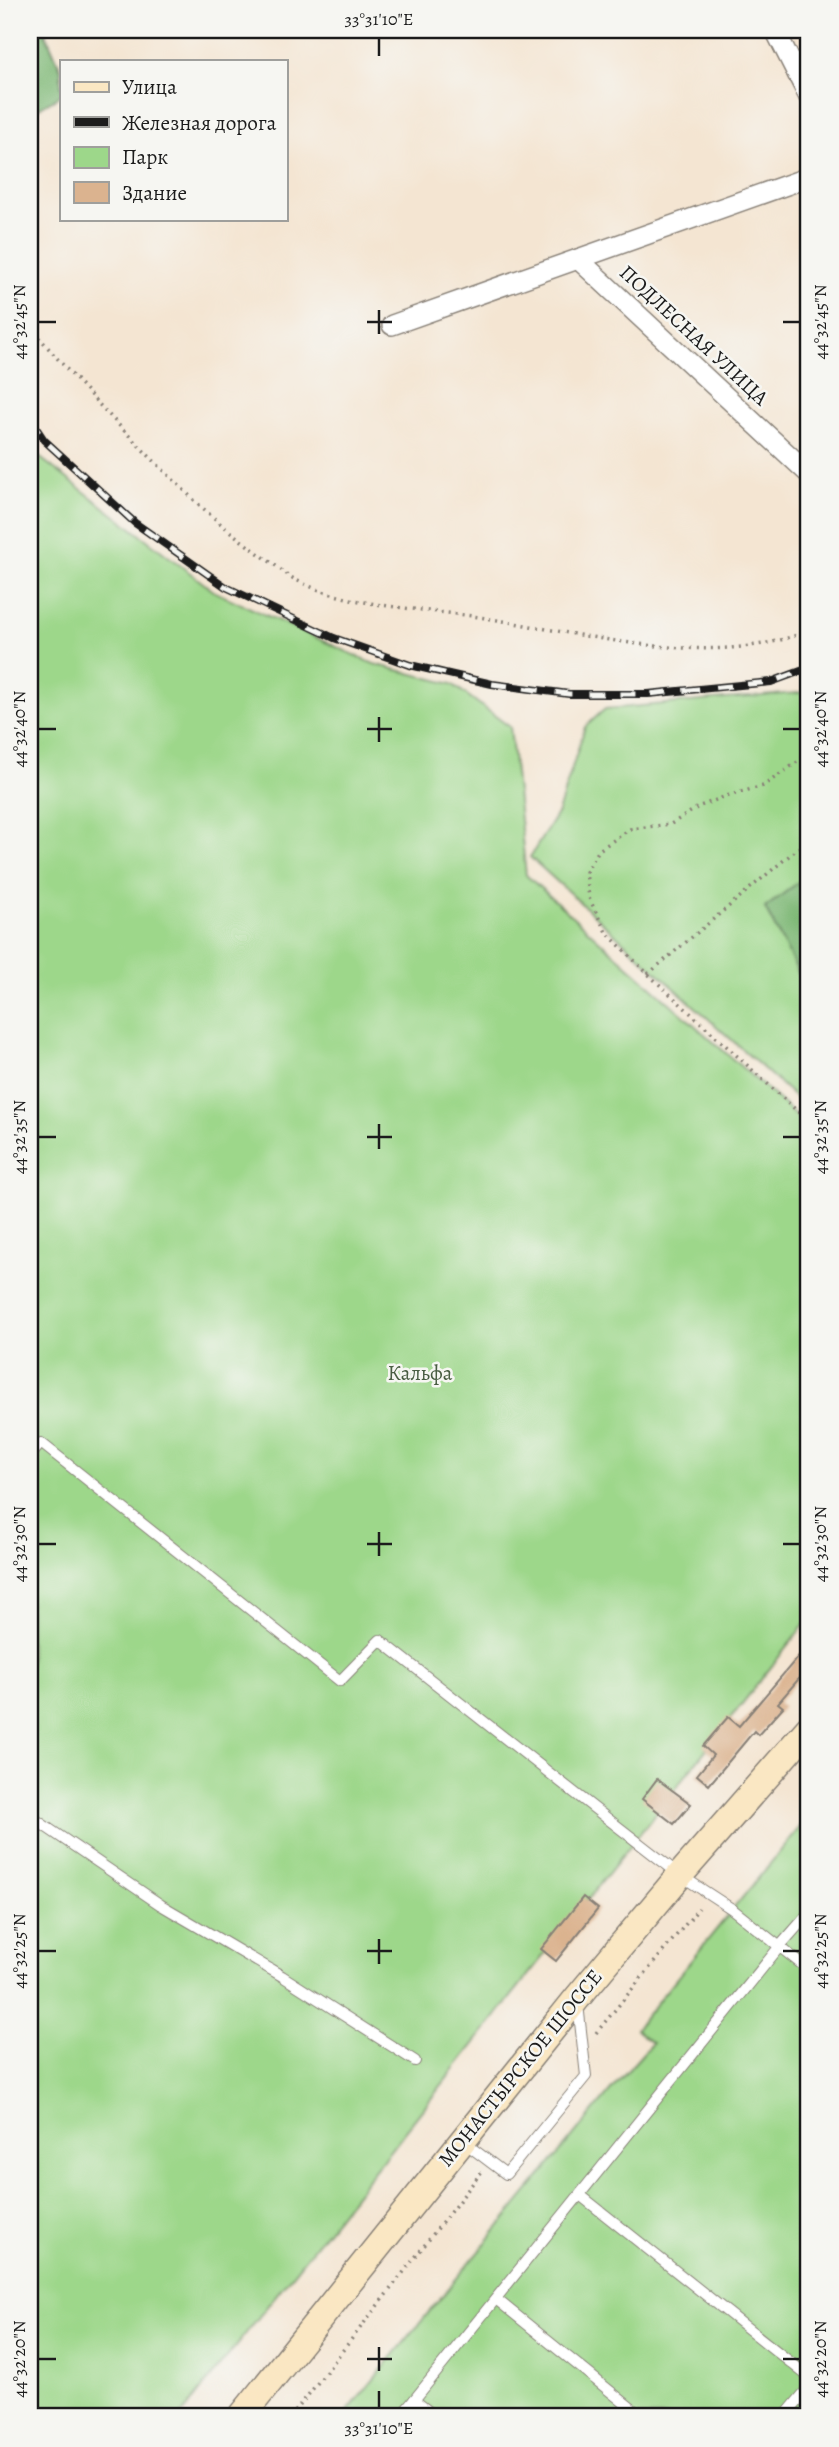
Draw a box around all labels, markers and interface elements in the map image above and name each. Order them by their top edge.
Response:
text: 33°31'10"E [345,7,413,31]
legend [60,60,287,220]
text: Улица [122,73,177,101]
text: Железная дорога [122,109,277,137]
text: Парк [122,143,168,171]
text: Здание [122,179,187,207]
street label: ПОДЛЕСНАЯ УЛИЦА [614,259,775,412]
text: 44°32'45"N [7,284,31,360]
text: 44°32'45"N [808,284,832,360]
text: 44°32'40"N [7,690,31,768]
text: 44°32'40"N [808,690,832,768]
text: 44°32'35"N [7,1100,31,1174]
text: 44°32'35"N [808,1100,832,1174]
park label: Кальфа [388,1359,453,1387]
text: 44°32'30"N [7,1506,31,1582]
text: 44°32'30"N [808,1506,832,1582]
text: 44°32'25"N [7,1913,31,1989]
text: 44°32'25"N [808,1913,832,1989]
street label: МОНАСТЫРСКОЕ ШОССЕ [432,1963,608,2173]
text: 44°32'20"N [7,2320,31,2398]
text: 44°32'20"N [808,2320,832,2398]
text: 33°31'10"E [345,2416,413,2440]

